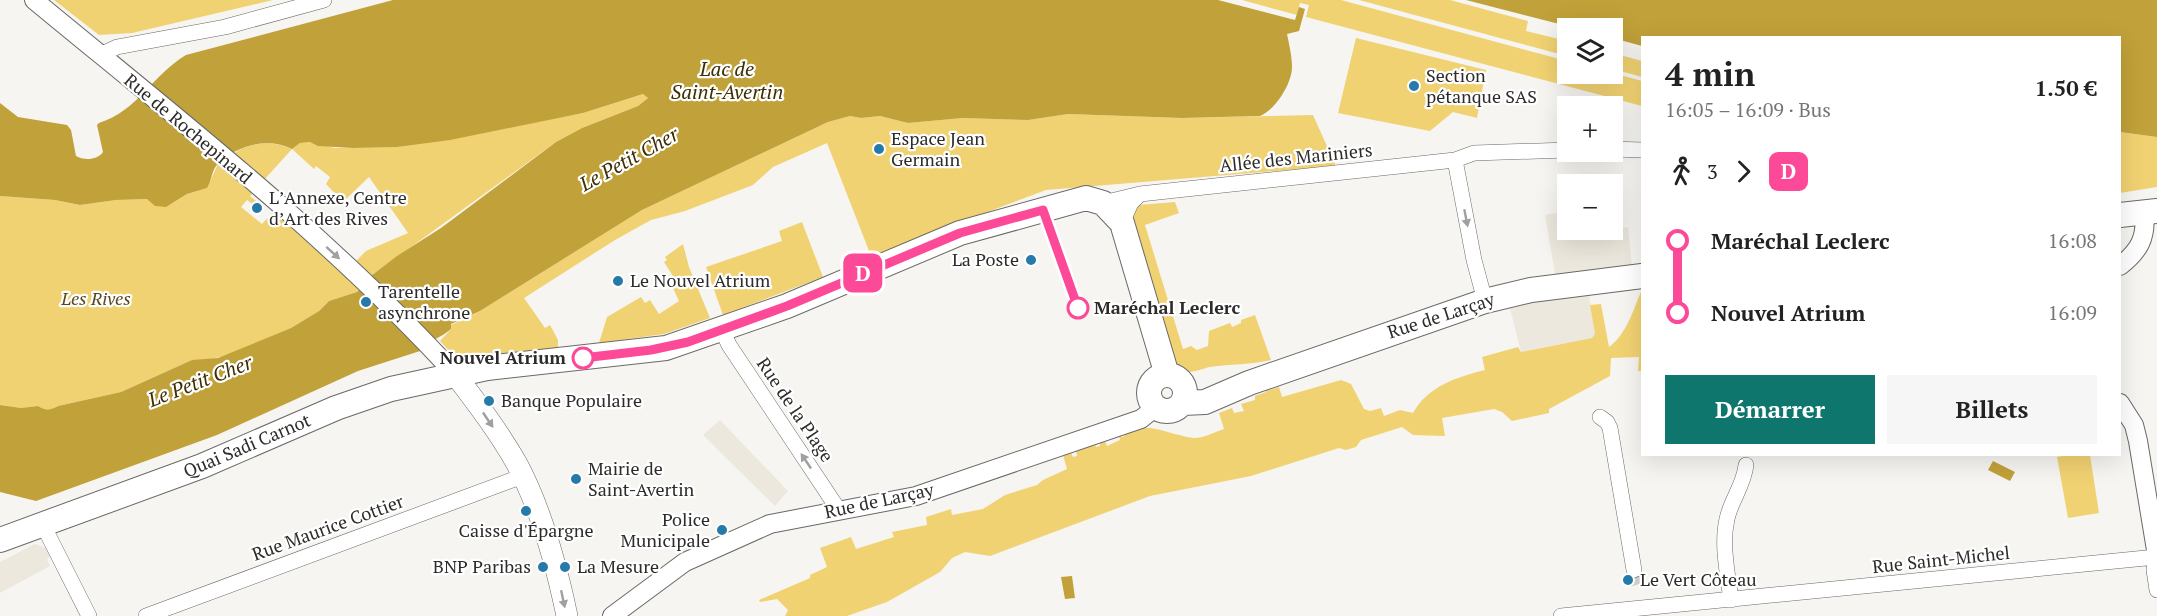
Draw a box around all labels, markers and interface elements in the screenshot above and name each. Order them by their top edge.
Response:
map controls [1557,18,1623,240]
button: layers [1557,18,1623,84]
text: 4 min [1665,52,1755,95]
water label: Lac de Saint-Avertin [671,55,783,105]
place label: Section pétanque SAS [1426,63,1537,108]
street label: Rue de Rochepinard [120,68,258,189]
text: 1.50 € [2035,73,2097,102]
marker: Section pétanque SAS [1407,79,1421,93]
button: + [1557,96,1623,162]
text: 16:05 – 16:09 · Bus [1665,96,1831,123]
water label: Le Petit Cher [573,120,684,197]
place label: Espace Jean Germain [891,126,985,171]
street label: Allée des Mariniers [1218,137,1374,177]
marker: Espace Jean Germain [872,142,886,156]
icon: walk [1665,155,1698,188]
icon: forward [1727,155,1760,188]
text: D [1781,157,1796,185]
text: 3 [1707,158,1718,185]
button: − [1557,174,1623,240]
place label: LʼAnnexe, Centre dʼArt des Rives [269,185,407,230]
marker: LʼAnnexe, Centre dʼArt des Rives [250,201,264,215]
one-way arrow [1462,209,1471,228]
text: Maréchal Leclerc [1711,226,1890,255]
text: 16:08 [2048,227,2097,254]
one-way arrow [325,246,340,260]
place label: La Poste [952,247,1019,271]
marker: La Poste [1024,253,1038,267]
line badge: D [844,254,882,292]
text: D [855,259,871,287]
place label: Le Nouvel Atrium [630,268,771,292]
marker: Le Nouvel Atrium [611,274,625,288]
place label: Tarentelle asynchrone [378,279,470,324]
park label: Les Rives [60,286,131,310]
street label: Rue de Larçay [1384,286,1498,344]
marker: Tarentelle asynchrone [359,295,373,309]
place label: Maréchal Leclerc [1094,295,1241,319]
marker: Maréchal Leclerc [1067,297,1089,319]
text: Nouvel Atrium [1711,298,1865,327]
text: 16:09 [2048,299,2097,326]
place label: Nouvel Atrium [440,345,566,369]
marker: Nouvel Atrium [572,347,594,369]
water label: Le Petit Cher [143,348,257,413]
street label: Rue de la Plage [752,352,840,466]
button: Démarrer [1665,375,1875,444]
button: Billets [1887,375,2097,444]
place label: Banque Populaire [501,388,642,412]
marker: Banque Populaire [482,394,496,408]
street label: Quai Sadi Carnot [179,407,314,483]
one-way arrow [482,412,494,428]
one-way arrow [801,453,812,469]
place label: Mairie de Saint-Avertin [588,456,695,501]
marker: Mairie de Saint-Avertin [569,472,583,486]
street label: Rue de Larçay [822,477,937,523]
street label: Rue Maurice Cottier [249,488,407,566]
marker: Caisse d'Épargne [519,504,533,518]
place label: Police Municipale [620,507,710,552]
place label: Caisse d'Épargne [459,518,593,542]
marker: Police Municipale [715,523,729,537]
street label: Rue Saint-Michel [1871,540,2011,578]
place label: BNP Paribas [433,554,531,578]
place label: La Mesure [577,554,659,578]
marker: BNP Paribas [536,560,550,574]
marker: La Mesure [558,560,572,574]
place label: Le Vert Côteau [1640,567,1757,591]
marker: Le Vert Côteau [1621,573,1635,587]
one-way arrow [559,589,568,608]

